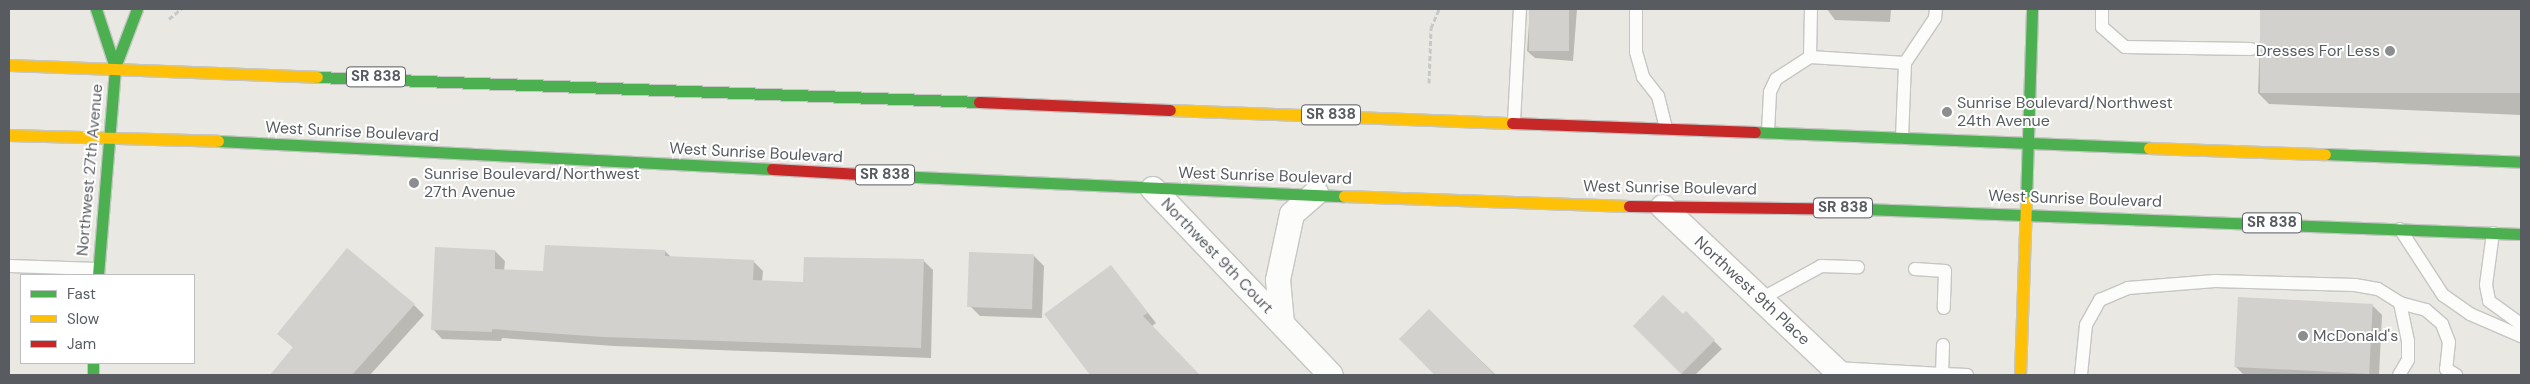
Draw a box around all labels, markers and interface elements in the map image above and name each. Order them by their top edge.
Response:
place label: Dresses For Less [2256,41,2380,61]
marker: Dresses For Less [2384,45,2396,57]
road number: SR 838 [345,64,407,90]
street label: Northwest 27th Avenue [73,83,107,257]
place label: Sunrise Boulevard/Northwest 24th Avenue [1957,93,2173,131]
road number: SR 838 [1300,102,1362,128]
marker: Sunrise Boulevard/Northwest 24th Avenue [1941,106,1953,118]
street label: West Sunrise Boulevard [265,118,439,146]
street label: West Sunrise Boulevard [669,139,843,167]
road number: SR 838 [854,162,916,188]
street label: West Sunrise Boulevard [1178,163,1352,189]
place label: Sunrise Boulevard/Northwest 27th Avenue [424,164,640,202]
marker: Sunrise Boulevard/Northwest 27th Avenue [408,177,420,189]
street label: West Sunrise Boulevard [1583,177,1757,199]
street label: West Sunrise Boulevard [1988,186,2162,212]
street label: Northwest 9th Court [1157,194,1277,318]
road number: SR 838 [1812,196,1874,220]
road number: SR 838 [2241,210,2303,236]
street label: Northwest 9th Place [1690,233,1814,349]
legend [20,274,195,364]
text: Fast [67,284,96,304]
text: Slow [67,309,99,329]
place label: McDonald's [2313,326,2398,346]
marker: McDonald's [2297,330,2309,342]
text: Jam [67,334,96,354]

